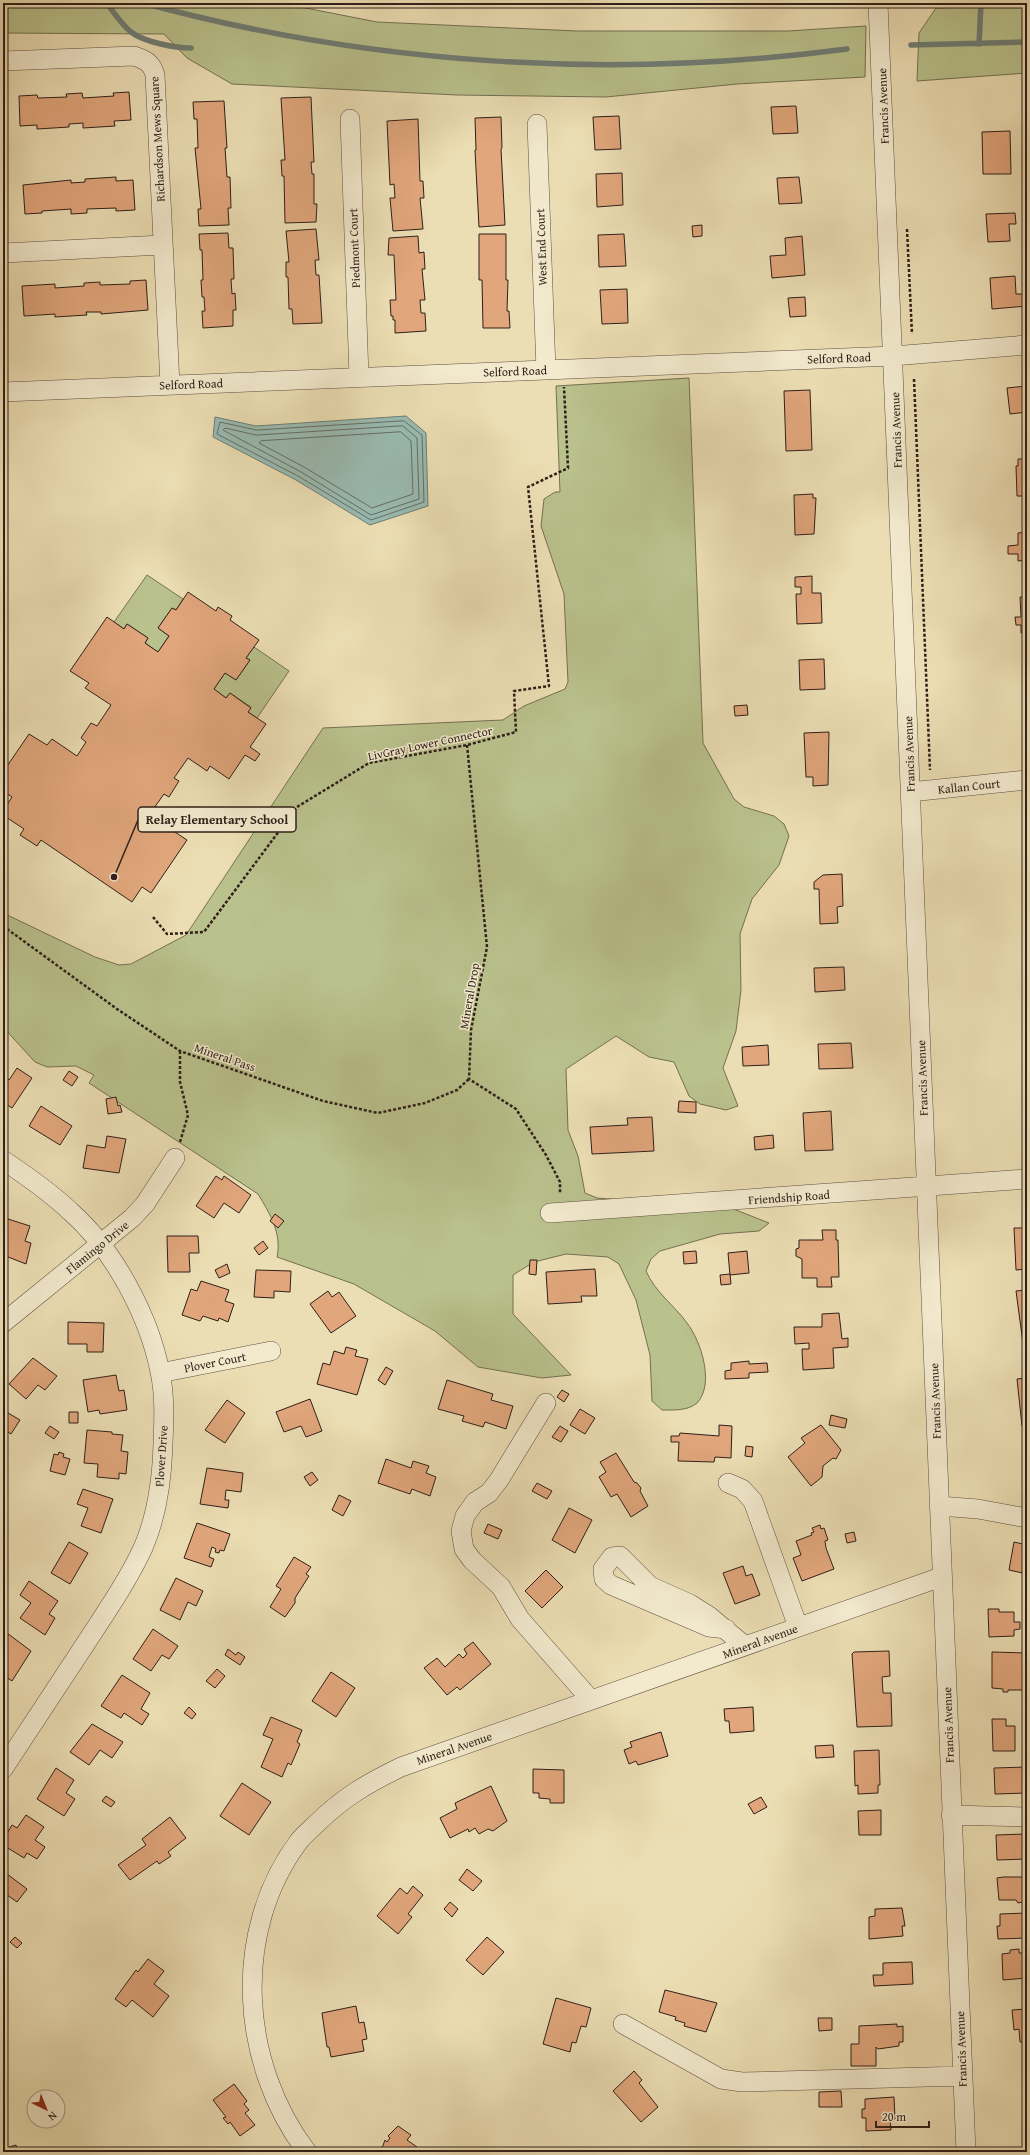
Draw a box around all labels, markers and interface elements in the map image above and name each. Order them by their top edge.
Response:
street label: Francis Avenue [873,67,893,144]
street label: Richardson Mews Square [145,76,169,202]
street label: Piedmont Court [344,207,364,288]
street label: West End Court [531,207,551,286]
street label: Selford Road [807,348,872,368]
street label: Selford Road [483,361,548,381]
street label: Selford Road [159,374,224,394]
street label: Francis Avenue [886,391,906,468]
street label: Francis Avenue [899,715,919,792]
street label: LivGray Lower Connector [366,721,494,765]
street label: Kallan Court [937,774,1002,798]
callout: Relay Elementary School [138,807,296,832]
text: Relay Elementary School [146,810,288,829]
street label: Mineral Drop [455,961,483,1030]
street label: Mineral Pass [192,1039,258,1075]
street label: Francis Avenue [912,1039,932,1116]
street label: Friendship Road [747,1186,831,1208]
street label: Flamingo Drive [62,1216,132,1278]
street label: Plover Court [182,1348,248,1376]
street label: Francis Avenue [925,1362,945,1439]
street label: Plover Drive [150,1424,172,1487]
street label: Mineral Avenue [720,1619,800,1662]
street label: Francis Avenue [938,1686,958,1763]
street label: Mineral Avenue [414,1727,494,1769]
street label: Francis Avenue [951,2010,971,2087]
north arrow [26,2089,66,2129]
scale bar [876,2103,929,2129]
text: N [44,2108,61,2125]
text: 20 m [882,2108,906,2125]

